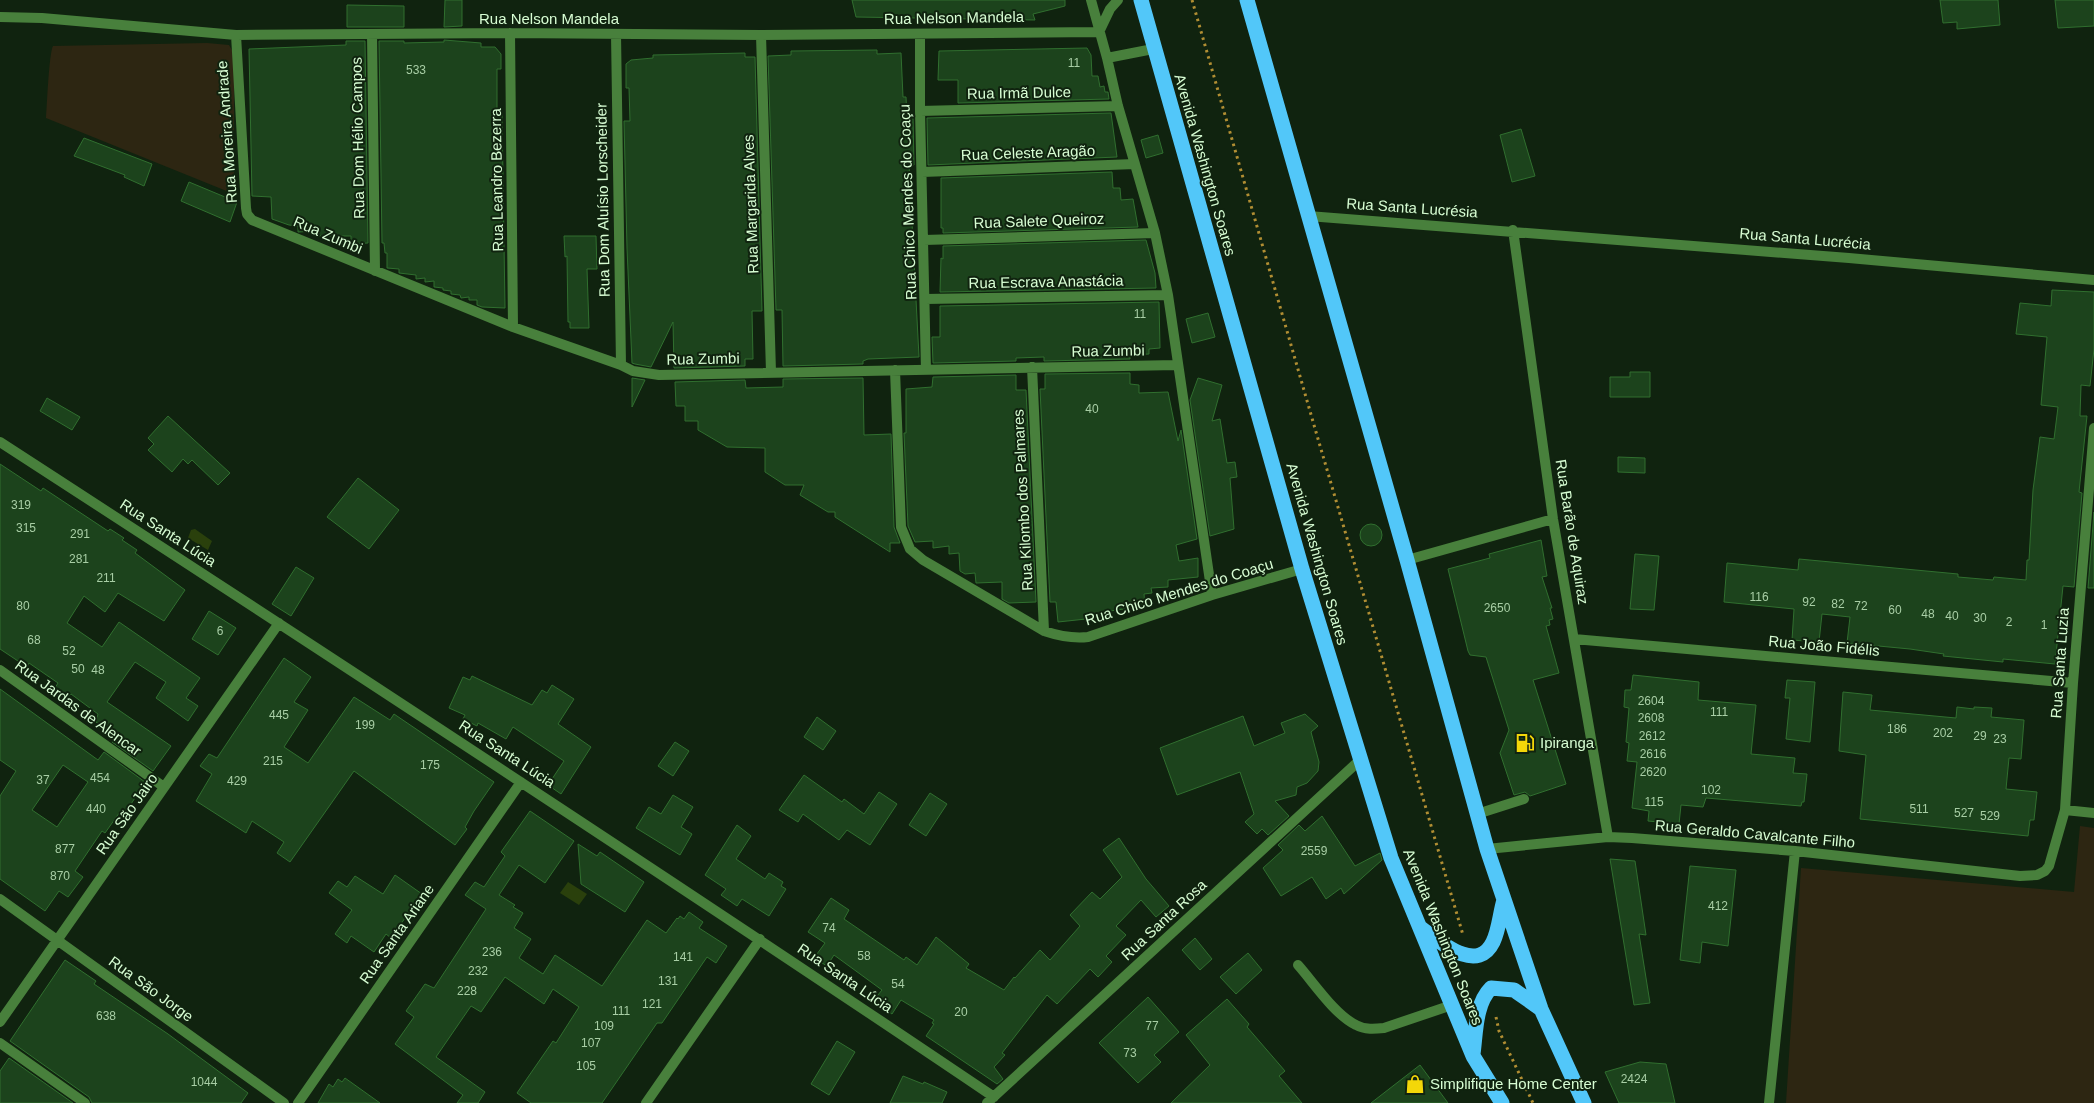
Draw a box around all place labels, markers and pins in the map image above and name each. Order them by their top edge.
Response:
fuel station icon: Ipiranga [1514,732,1536,754]
place label: Ipiranga [1540,734,1595,751]
shop icon: Simplifique Home Center [1404,1073,1426,1095]
place label: Simplifique Home Center [1430,1075,1597,1092]

